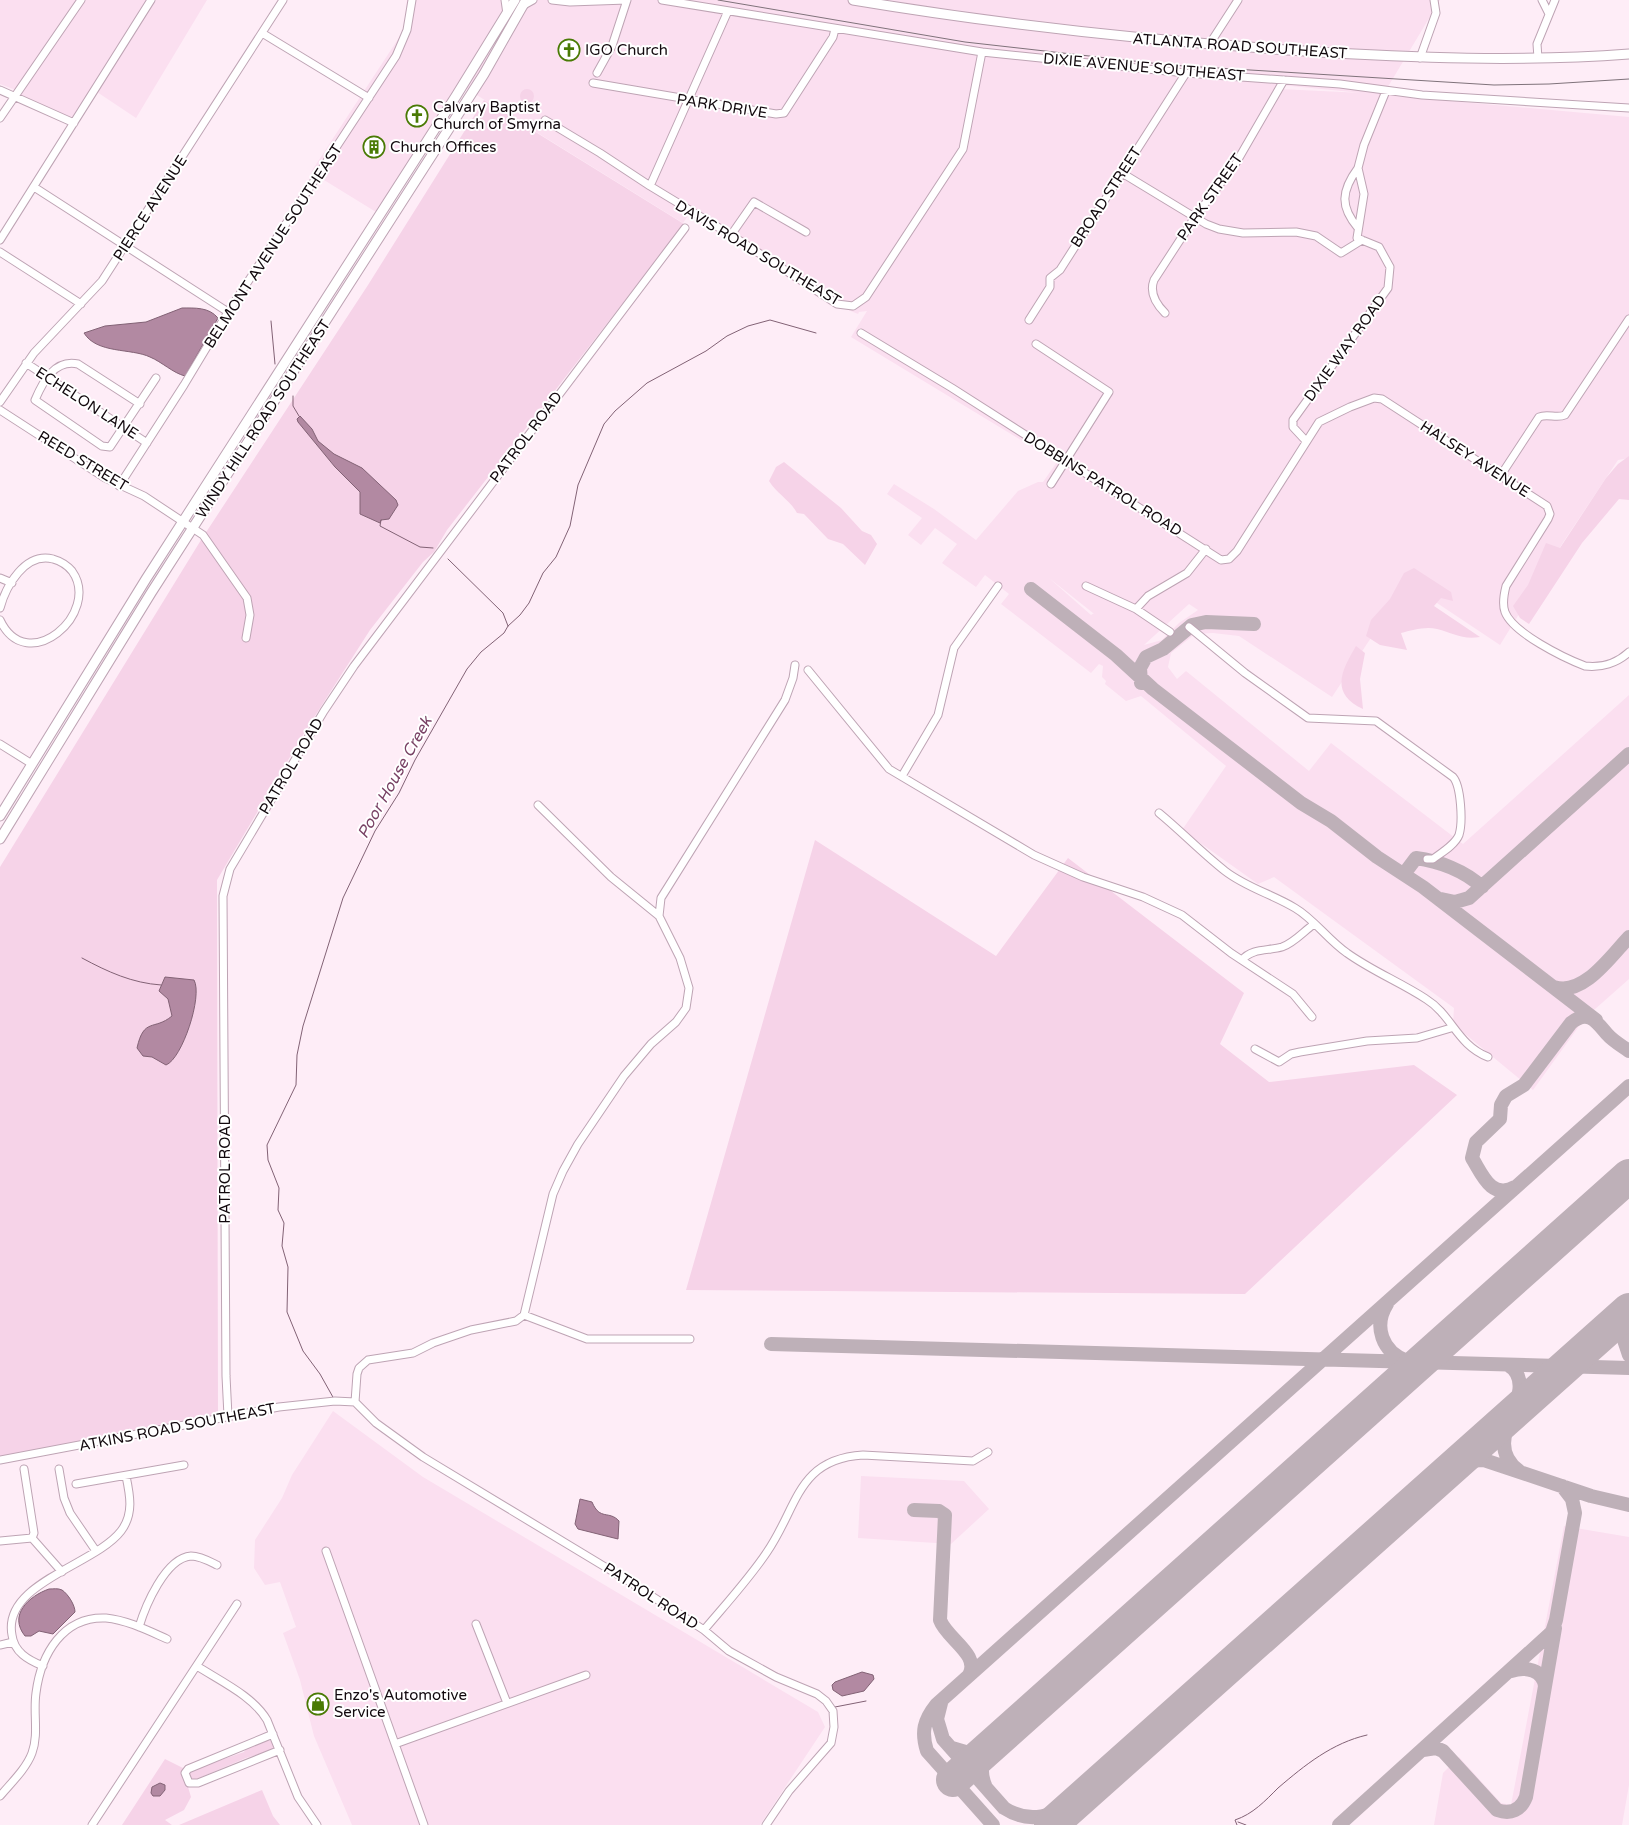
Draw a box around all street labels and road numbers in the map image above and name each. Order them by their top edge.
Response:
street label: ATLANTA ROAD SOUTHEAST [1132,30,1348,62]
street label: DIXIE AVENUE SOUTHEAST [1042,49,1246,85]
street label: PARK DRIVE [675,90,769,122]
street label: BELMONT AVENUE SOUTHEAST [200,141,346,351]
street label: BROAD STREET [1067,143,1145,251]
street label: PARK STREET [1173,150,1247,244]
street label: PIERCE AVENUE [109,152,191,264]
street label: DAVIS ROAD SOUTHEAST [672,196,844,310]
street label: DIXIE WAY ROAD [1300,291,1390,405]
street label: WINDY HILL ROAD SOUTHEAST [192,316,334,522]
street label: ECHELON LANE [32,363,142,443]
street label: PATROL ROAD [486,388,566,486]
street label: HALSEY AVENUE [1417,417,1533,501]
street label: REED STREET [35,427,131,495]
street label: DOBBINS PATROL ROAD [1021,428,1185,540]
street label: PATROL ROAD [255,715,327,817]
street label: PATROL ROAD [216,1114,234,1224]
street label: ATKINS ROAD SOUTHEAST [77,1399,277,1455]
street label: PATROL ROAD [600,1559,702,1633]

